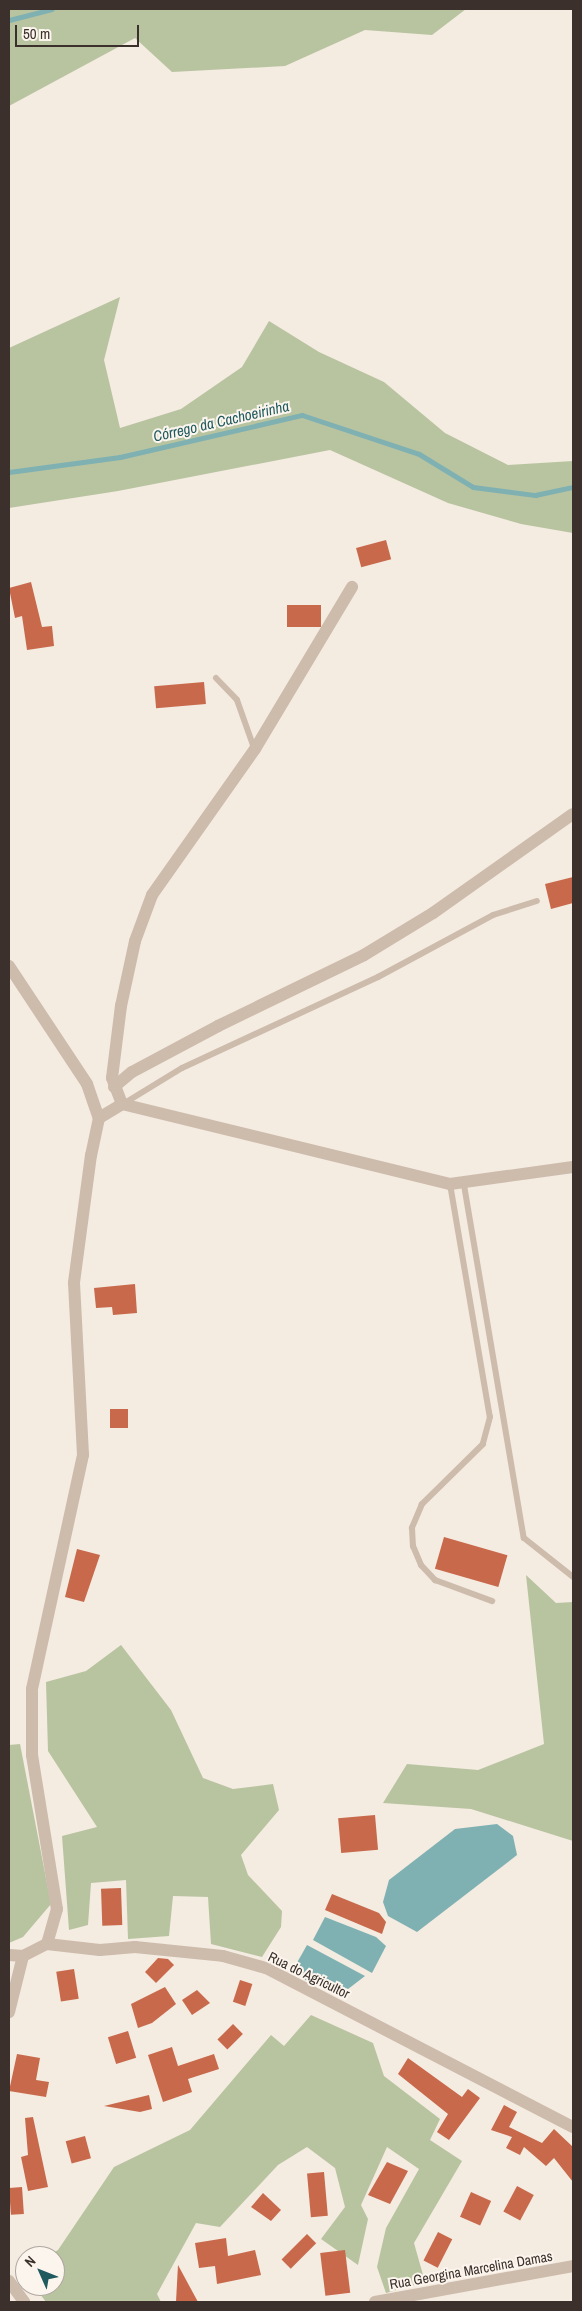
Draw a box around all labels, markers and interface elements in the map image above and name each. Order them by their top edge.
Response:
scale bar [18,15,141,47]
text: 50 m [23,23,50,44]
water label: Córrego da Cachoeirinha [151,397,291,445]
street label: Rua do Agricultor [265,1948,353,2002]
north arrow [15,2246,65,2296]
street label: Rua Georgina Marcelina Damas [388,2247,554,2293]
text: N [21,2252,39,2271]

